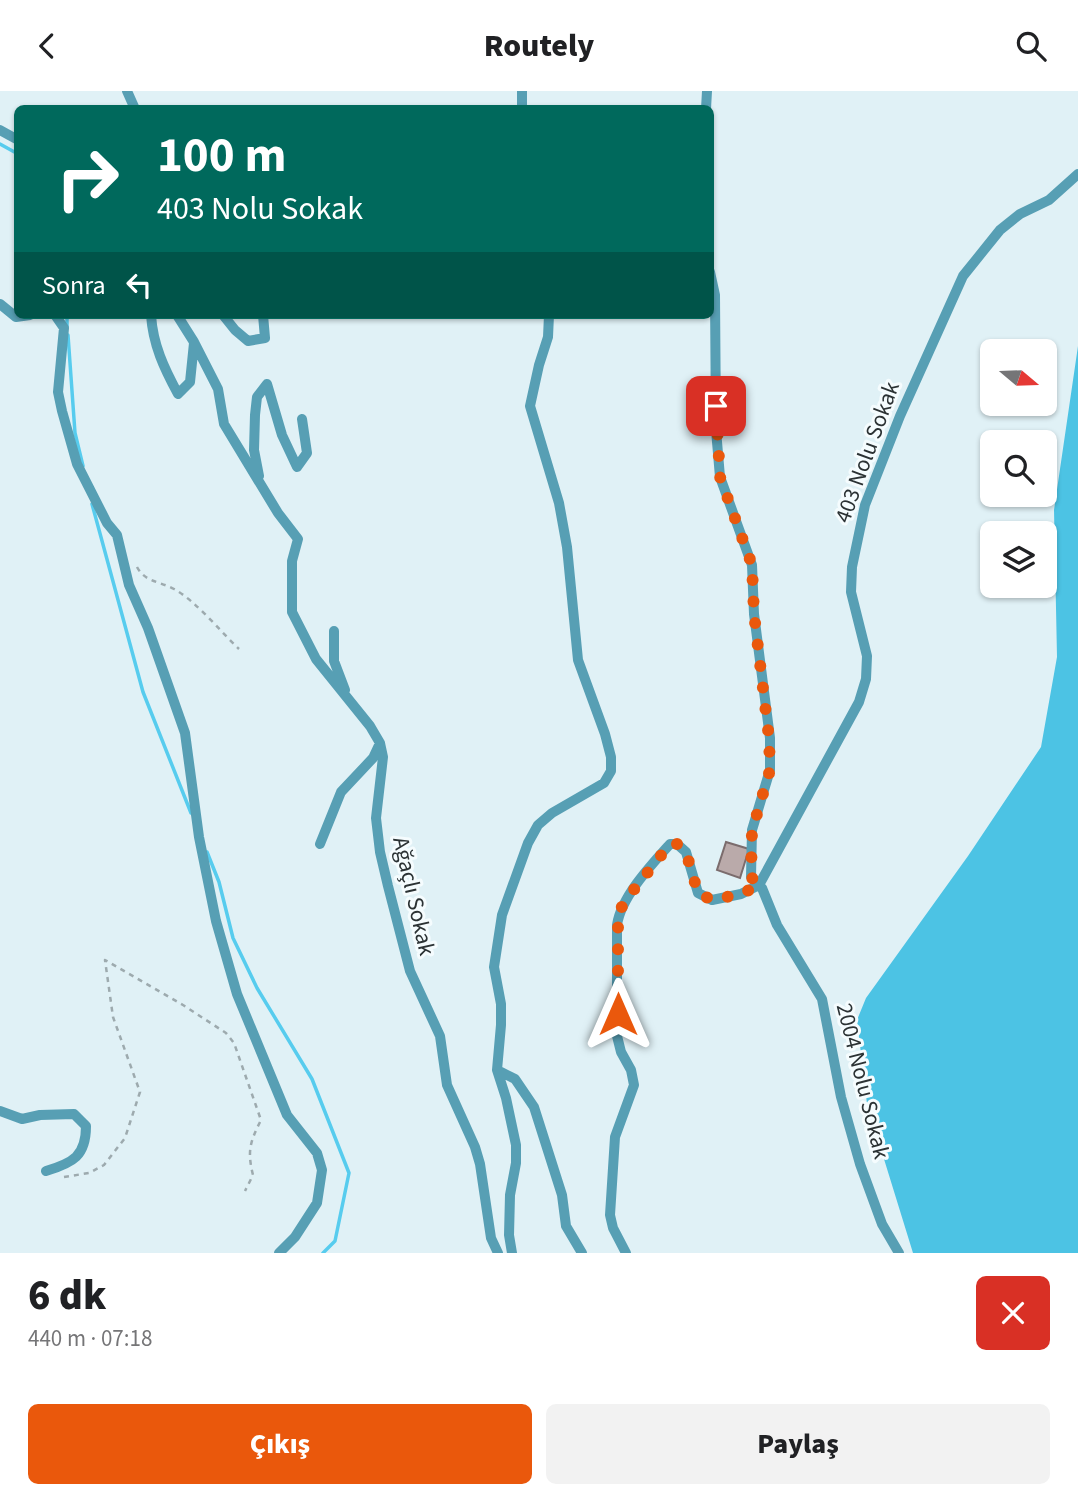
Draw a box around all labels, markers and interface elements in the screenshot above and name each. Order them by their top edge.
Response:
text: Routely [484,23,594,69]
icon: back [28,27,66,65]
icon: search [1012,27,1050,65]
text: 100 m [157,121,286,191]
icon: right [42,133,133,224]
text: 403 Nolu Sokak [157,186,363,232]
icon: left [120,266,158,304]
text: Sonra [42,267,106,304]
north arrow [980,339,1057,417]
map controls [980,339,1057,598]
pin [686,376,746,436]
street label: 403 Nolu Sokak [826,376,908,527]
icon: arrive [697,387,735,425]
button: search [980,430,1057,507]
button: layers [980,521,1057,598]
street label: Ağaçlı Sokak [384,833,444,959]
position arrow [581,977,655,1051]
street label: 2004 Nolu Sokak [828,1000,898,1163]
text: 6 dk [28,1266,106,1326]
button: close [976,1276,1050,1350]
text: 440 m · 07:18 [28,1322,152,1355]
button: Çıkış [28,1404,532,1484]
button: Paylaş [546,1404,1050,1484]

